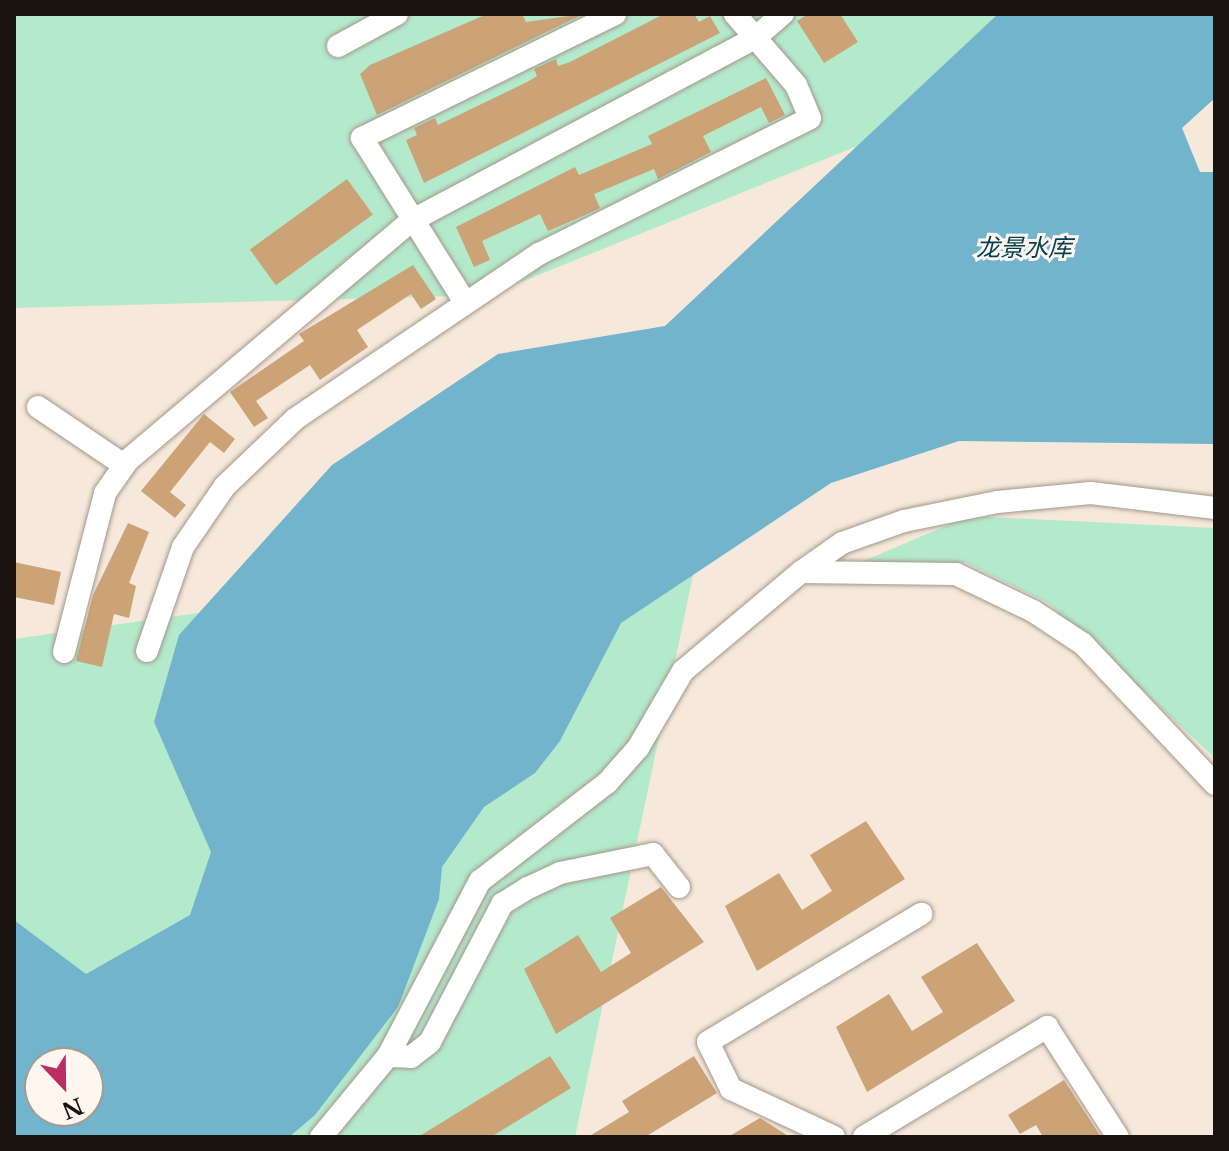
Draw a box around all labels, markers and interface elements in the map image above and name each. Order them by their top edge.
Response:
water label: 龙景水库 [976,234,1072,262]
north arrow [24,1047,104,1127]
text: N [58,1091,87,1124]

